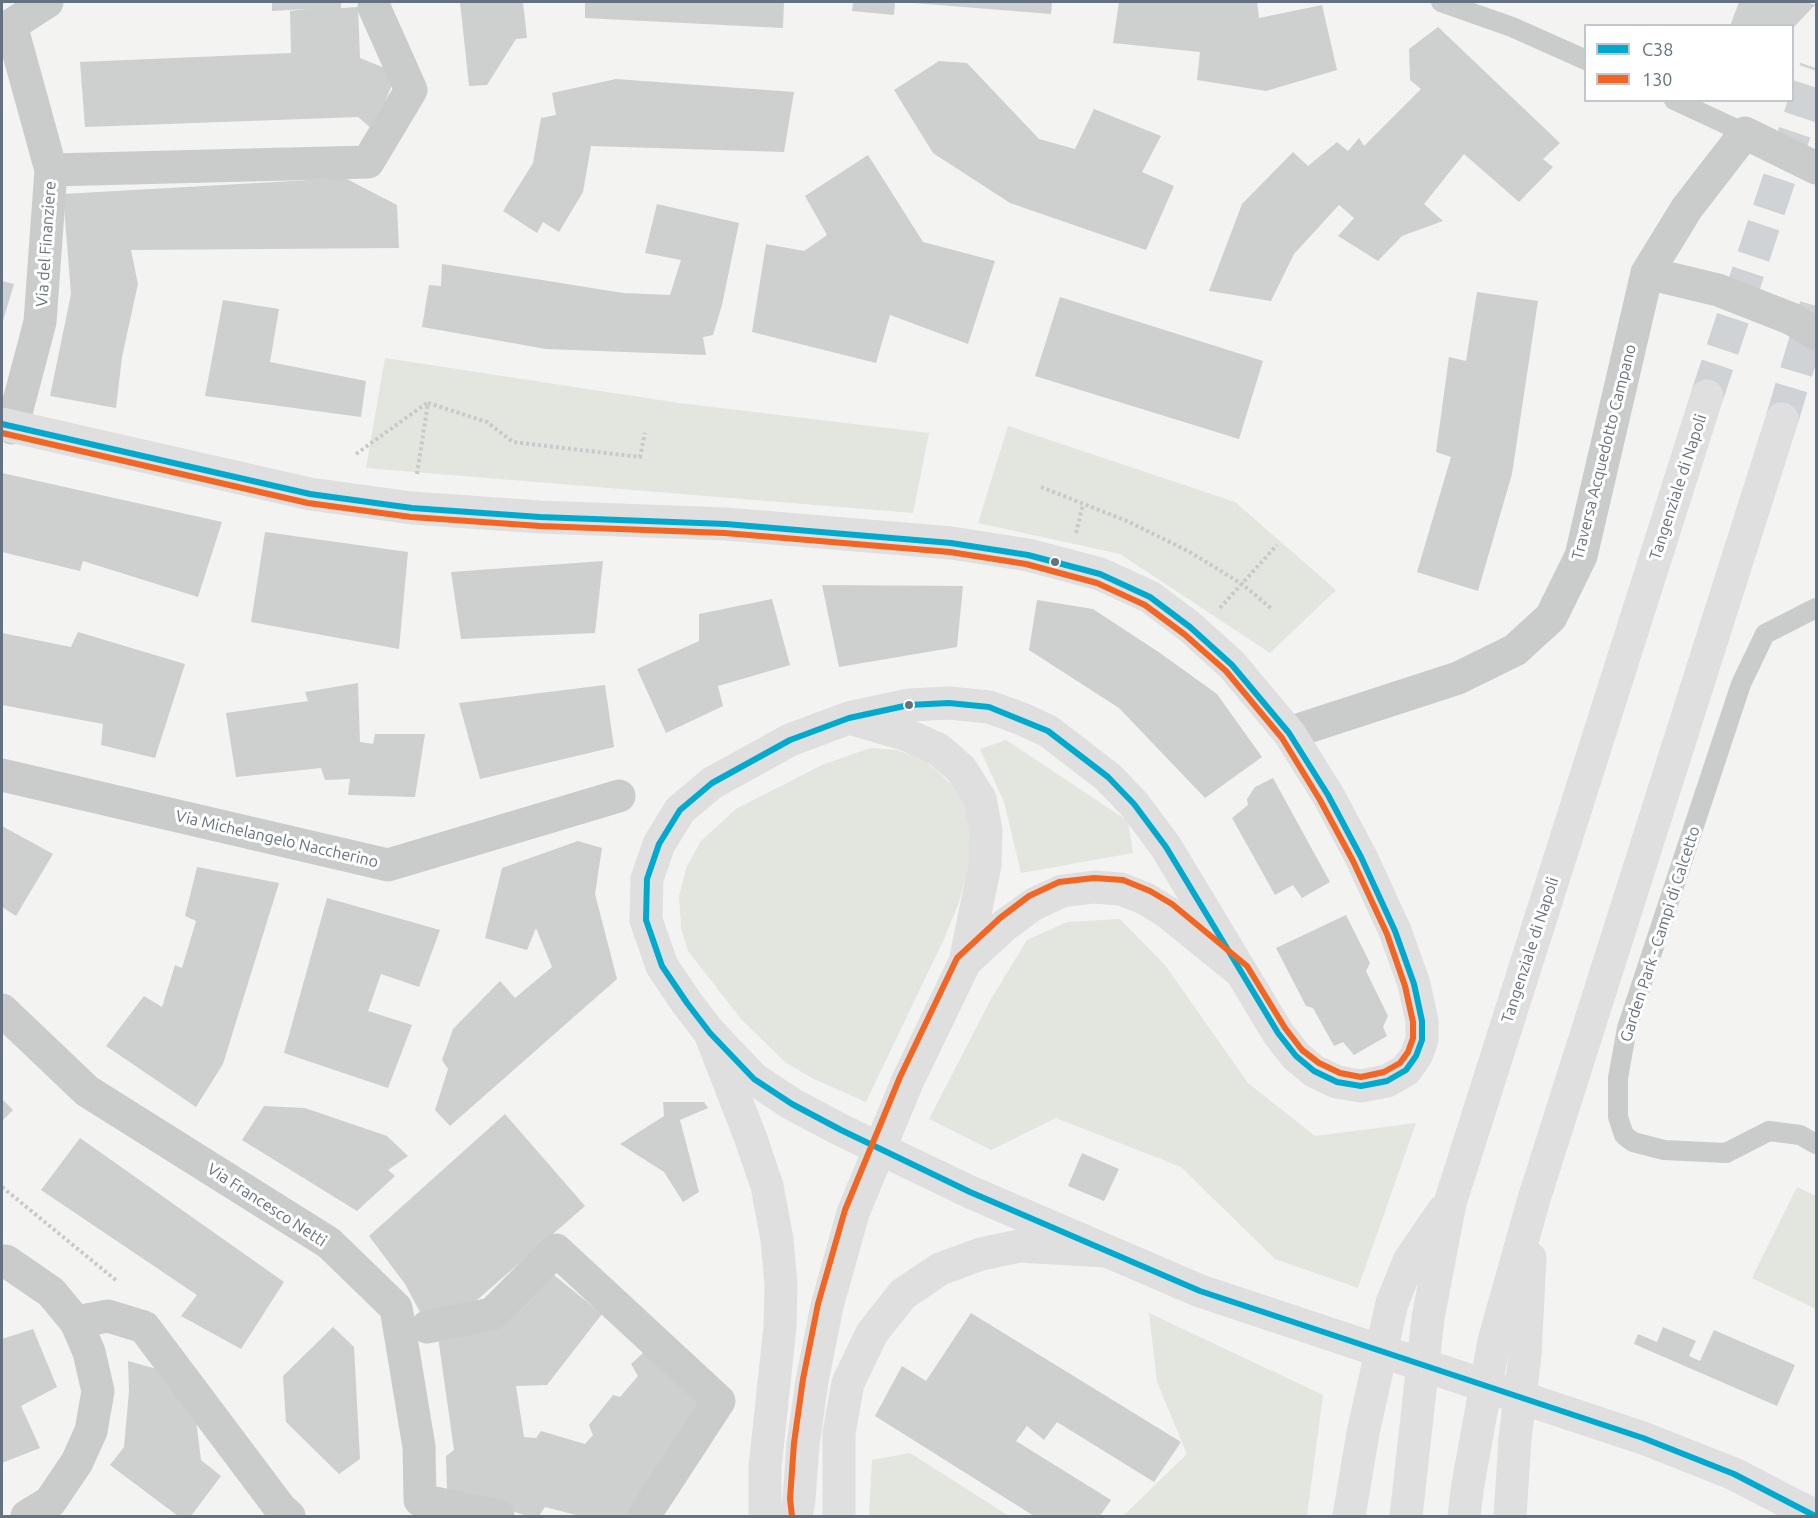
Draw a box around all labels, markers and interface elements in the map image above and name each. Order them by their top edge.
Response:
legend [1584,24,1794,102]
text: C38 [1642,39,1673,59]
text: 130 [1642,69,1672,89]
street label: Via del Finanziere [32,180,60,308]
street label: Traversa Acquedotto Campano [1568,342,1640,562]
street label: Tangenziale di Napoli [1645,412,1711,562]
unlabelled marker [1049,556,1061,568]
unlabelled marker [903,699,915,711]
street label: Via Michelangelo Naccherino [174,806,380,872]
street label: Garden Park - Campi di Calcetto [1616,824,1704,1044]
street label: Tangenziale di Napoli [1497,875,1563,1025]
street label: Via Francesco Netti [204,1159,330,1251]

